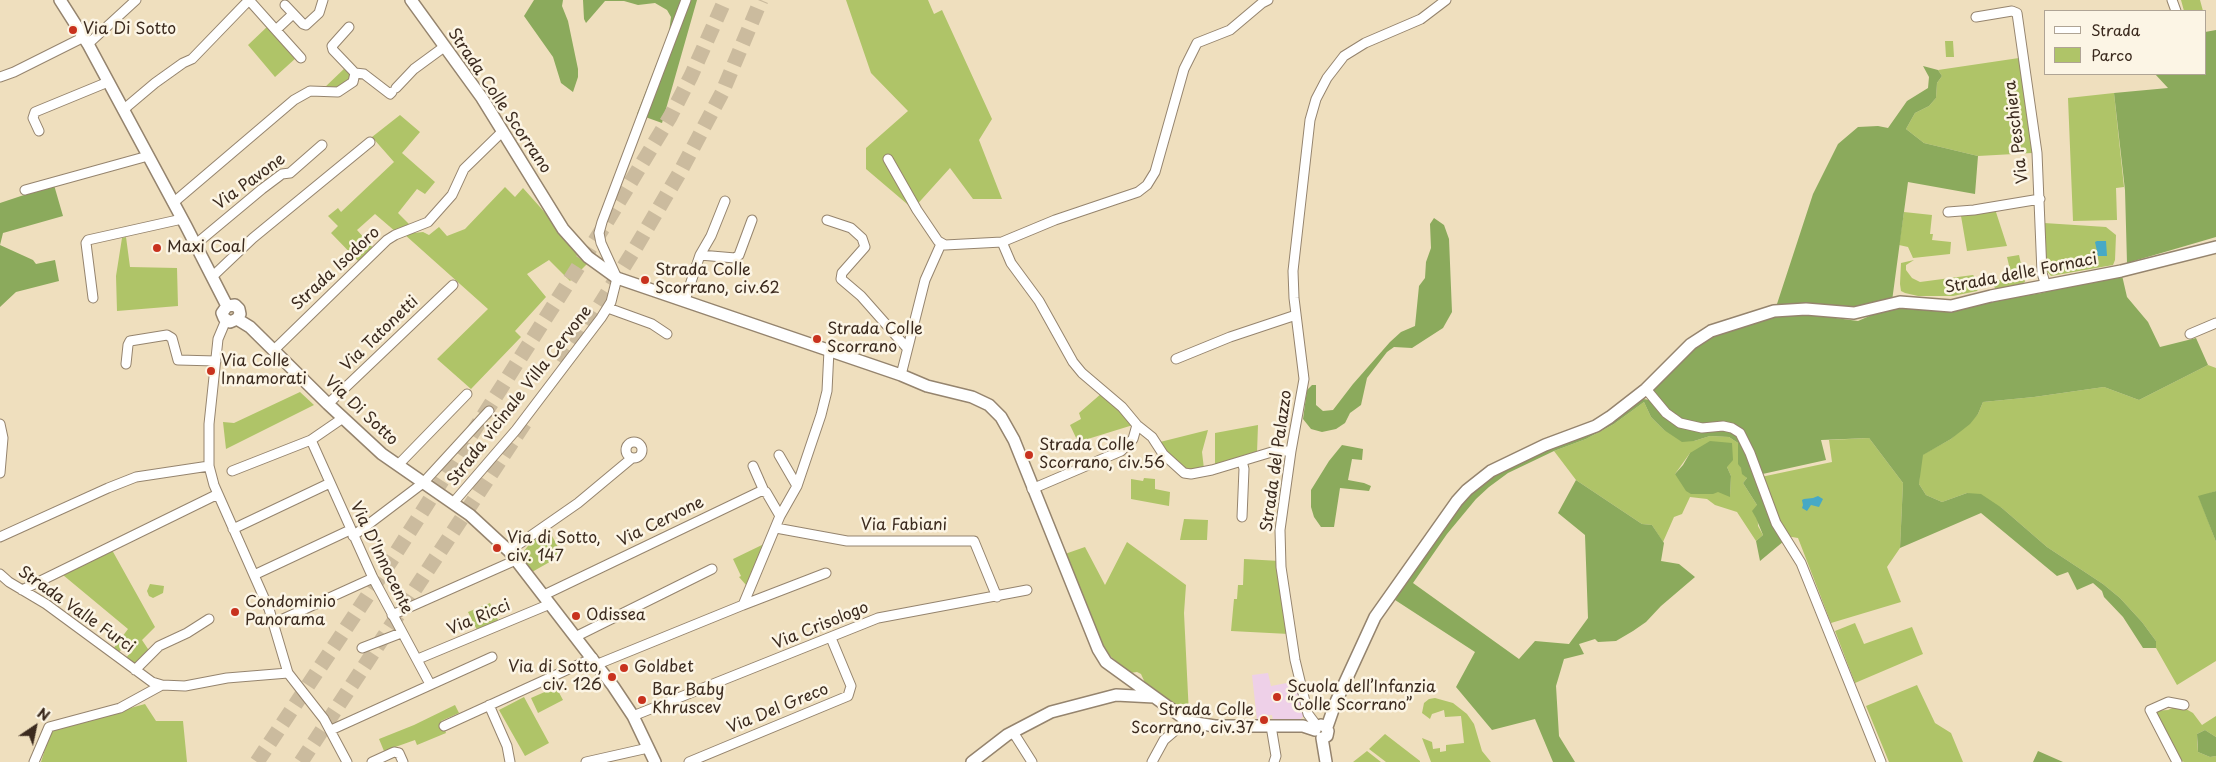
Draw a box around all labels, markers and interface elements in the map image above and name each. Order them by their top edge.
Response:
legend [2044,10,2206,75]
text: Strada [2091,18,2140,41]
place label: Via Di Sotto [83,20,176,40]
marker: Via Di Sotto [67,24,79,36]
street label: Strada Colle Scorrano [443,25,555,177]
text: Parco [2091,43,2133,66]
street label: Via Peschiera [2001,79,2033,185]
street label: Via Pavone [211,150,289,214]
street label: Strada Isodoro [288,223,384,315]
place label: Maxi Coal [167,238,246,258]
marker: Maxi Coal [151,242,163,254]
street label: Strada delle Fornaci [1943,250,2099,298]
place label: Strada Colle Scorrano, civ.62 [655,261,780,299]
marker: Strada Colle Scorrano, civ.62 [639,274,651,286]
street label: Via Tatonetti [337,292,423,376]
street label: Strada vicinale Villa Cervone [444,302,596,490]
place label: Strada Colle Scorrano [827,320,923,358]
marker: Strada Colle Scorrano [811,333,823,345]
place label: Via Colle Innamorati [221,352,307,390]
marker: Via Colle Innamorati [205,365,217,377]
street label: Via Di Sotto [320,372,402,450]
street label: Strada del Palazzo [1258,389,1296,533]
place label: Strada Colle Scorrano, civ.56 [1039,436,1165,474]
marker: Strada Colle Scorrano, civ.56 [1023,449,1035,461]
street label: Via Cervone [615,493,707,551]
street label: Via D'Innocente [345,499,417,617]
street label: Via Fabiani [861,516,947,536]
place label: Via di Sotto, civ. 147 [507,529,601,567]
marker: Via di Sotto, civ. 147 [491,542,503,554]
street label: Strada Valle Furci [14,563,138,657]
place label: Condominio Panorama [245,593,336,631]
street label: Via Ricci [445,596,513,640]
street label: Via Crisologo [770,598,872,654]
marker: Condominio Panorama [229,606,241,618]
place label: Odissea [586,606,645,626]
marker: Odissea [570,610,582,622]
place label: Via di Sotto, civ. 126 [508,658,602,696]
place label: Goldbet [634,658,694,678]
marker: Goldbet [618,662,630,674]
marker: Via di Sotto, civ. 126 [606,671,618,683]
place label: Scuola dell’Infanzia “Colle Scorrano” [1287,678,1436,716]
street label: Via Del Greco [724,680,832,738]
place label: Bar Baby Khruscev [652,681,724,719]
marker: Scuola dell’Infanzia “Colle Scorrano” [1271,691,1283,703]
marker: Bar Baby Khruscev [636,694,648,706]
place label: Strada Colle Scorrano, civ.37 [1131,701,1254,739]
north arrow [10,702,60,752]
text: N [33,702,54,726]
marker: Strada Colle Scorrano, civ.37 [1258,714,1270,726]

